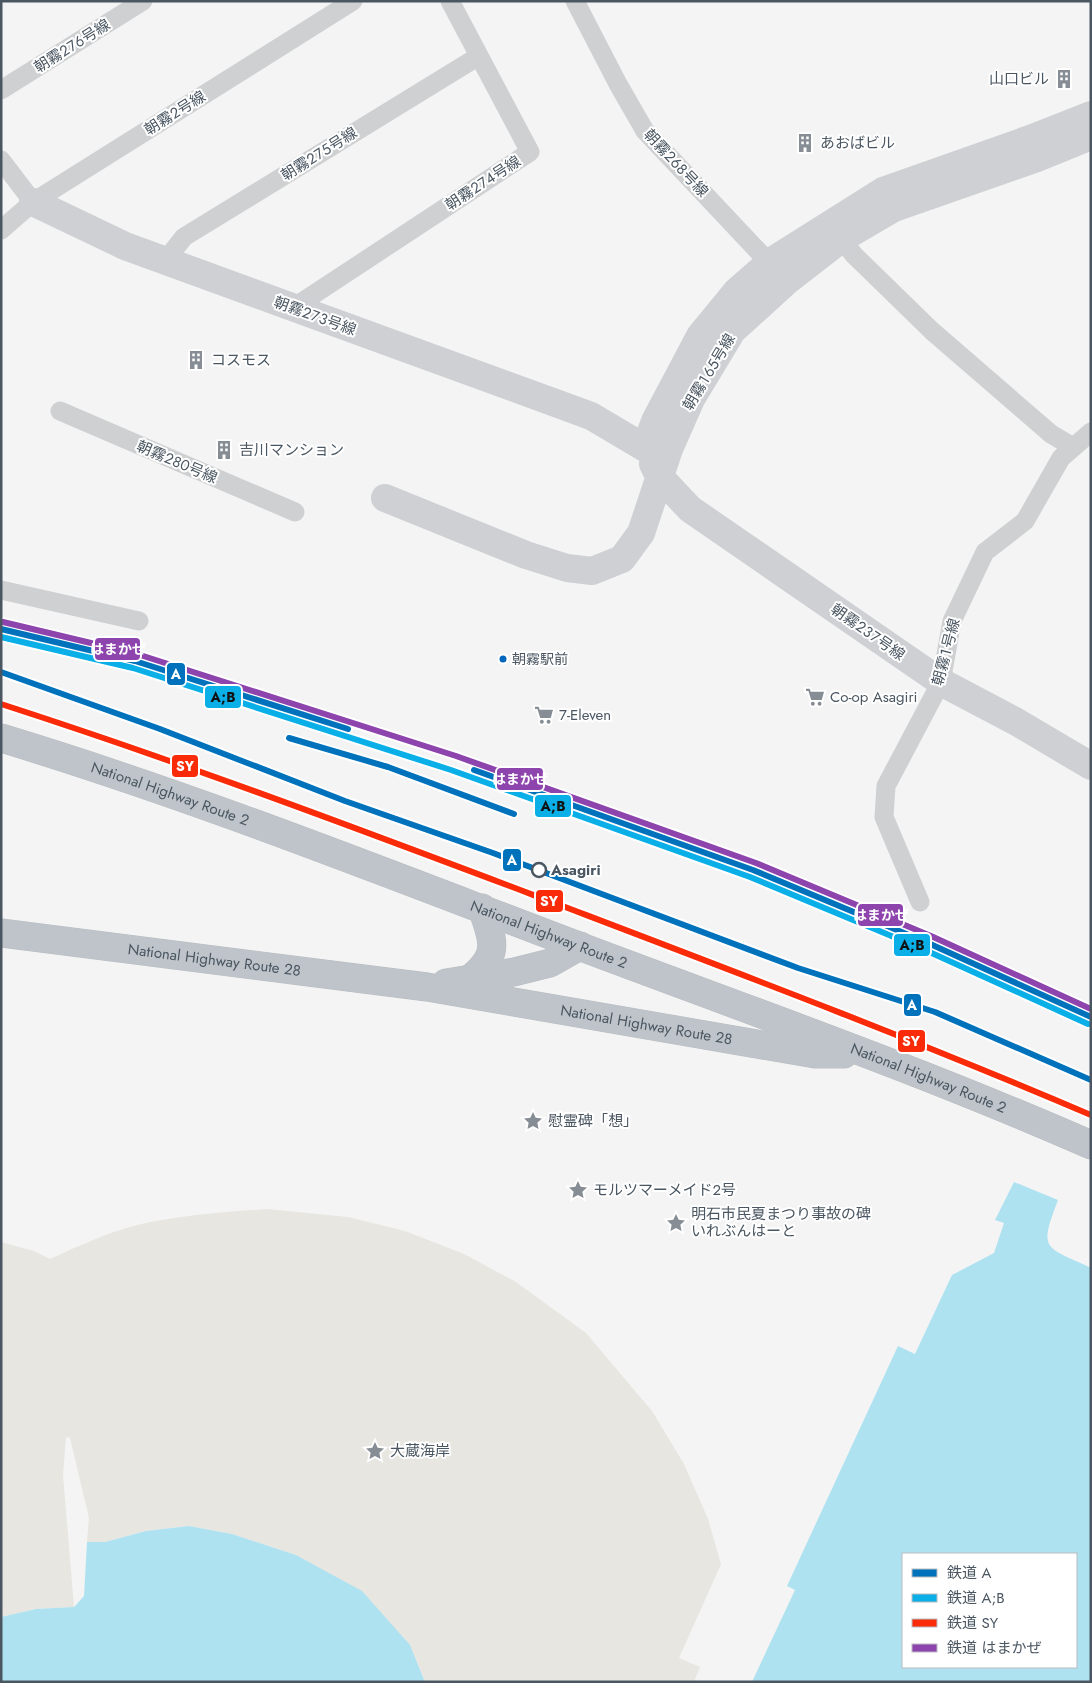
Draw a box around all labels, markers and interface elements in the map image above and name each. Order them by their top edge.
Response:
street label: 朝霧２７６号線 [30,14,114,78]
place label: 山口ビル [989,68,1049,90]
building icon: 山口ビル [1053,68,1075,90]
street label: 朝霧２号線 [140,85,210,141]
street label: 朝霧２７５号線 [277,122,361,186]
street label: 朝霧２６８号線 [639,124,713,202]
building icon: あおばビル [794,132,816,154]
place label: あおばビル [820,132,895,154]
street label: 朝霧２７４号線 [441,150,525,216]
street label: 朝霧２７３号線 [271,291,359,341]
street label: 朝霧１６５号線 [677,329,741,415]
building icon: コスモス [185,349,207,371]
place label: コスモス [211,349,271,371]
street label: 朝霧２８０号線 [133,435,221,489]
building icon: 吉川マンション [213,439,235,461]
place label: 吉川マンション [239,439,344,461]
street label: 朝霧２３７号線 [826,598,910,666]
street label: 朝霧１号線 [926,616,966,688]
line badge: はまかぜ [94,637,141,661]
text: はまかぜ [90,639,146,659]
place label: 朝霧駅前 [512,649,568,669]
marker: 朝霧駅前 [498,654,508,664]
line badge: A [166,662,186,686]
text: A [170,664,182,684]
line badge: A;B [204,685,242,709]
supermarket icon: Co-op Asagiri [804,686,826,708]
place label: Co-op Asagiri [830,686,918,708]
text: A;B [209,687,236,707]
supermarket icon: 7-Eleven [533,704,555,726]
place label: 7-Eleven [559,704,611,726]
line badge: SY [171,754,199,778]
street label: National Highway Route 2 [88,756,252,832]
text: SY [176,756,195,776]
line badge: はまかぜ [496,767,544,791]
text: はまかぜ [492,769,548,789]
line badge: A;B [534,794,572,818]
text: A;B [539,796,566,816]
line badge: A [502,848,522,872]
text: A [506,850,518,870]
place label: Asagiri [550,859,601,881]
marker: Asagiri [531,862,547,878]
line badge: SY [535,889,564,913]
text: SY [540,891,559,911]
street label: National Highway Route 2 [467,895,630,974]
line badge: はまかぜ [857,903,904,927]
text: はまかぜ [853,905,909,925]
line badge: A;B [893,933,931,957]
text: A;B [898,935,925,955]
street label: National Highway Route 28 [126,938,302,982]
line badge: A [903,993,922,1017]
text: A [906,995,918,1015]
street label: National Highway Route 28 [559,999,734,1051]
line badge: SY [897,1029,926,1053]
text: SY [902,1031,921,1051]
street label: National Highway Route 2 [847,1037,1010,1119]
place icon: 慰霊碑「想」 [522,1110,544,1132]
place label: 慰霊碑「想」 [548,1110,638,1132]
place icon: モルツマーメイド2号 [567,1179,589,1201]
place label: モルツマーメイド2号 [593,1179,736,1201]
place label: 明石市民夏まつり事故の碑 いれぶんはーと [691,1203,871,1242]
place icon: 明石市民夏まつり事故の碑 いれぶんはーと [665,1212,687,1234]
place icon: 大蔵海岸 [364,1440,386,1462]
place label: 大蔵海岸 [390,1440,450,1462]
legend [902,1553,1077,1668]
text: 鉄道 A [947,1562,992,1584]
text: 鉄道 A;B [947,1587,1005,1609]
text: 鉄道 SY [947,1612,999,1634]
text: 鉄道 はまかぜ [947,1637,1042,1659]

